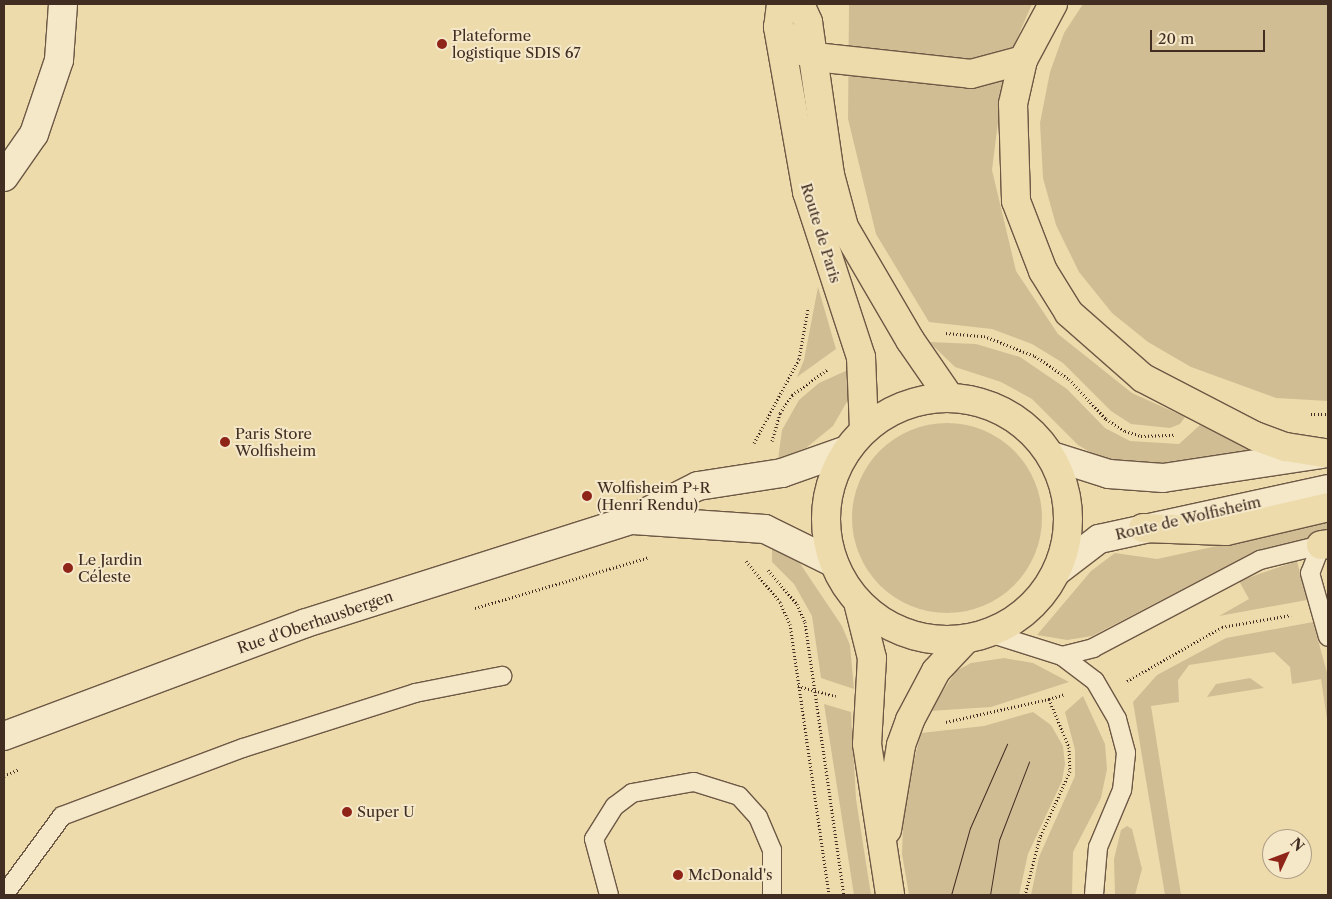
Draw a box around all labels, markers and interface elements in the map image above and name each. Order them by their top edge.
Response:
scale bar [1152,20,1267,52]
place label: Plateforme logistique SDIS 67 [452,26,581,61]
text: 20 m [1158,29,1194,48]
marker: Plateforme logistique SDIS 67 [436,38,448,50]
street label: Route de Paris [797,181,845,285]
place label: Paris Store Wolfisheim [235,424,316,459]
marker: Paris Store Wolfisheim [219,436,231,448]
place label: Wolfisheim P+R (Henri Rendu) [597,478,710,513]
marker: Wolfisheim P+R (Henri Rendu) [581,490,593,502]
street label: Route de Wolfisheim [1113,492,1263,544]
place label: Le Jardin Céleste [78,550,142,585]
marker: Le Jardin Céleste [62,562,74,574]
street label: Rue d'Oberhausbergen [235,587,395,657]
place label: Super U [357,803,415,821]
marker: Super U [341,806,353,818]
north arrow [1262,829,1312,879]
text: N [1287,834,1308,855]
place label: McDonald's [688,866,773,884]
marker: McDonald's [672,869,684,881]

